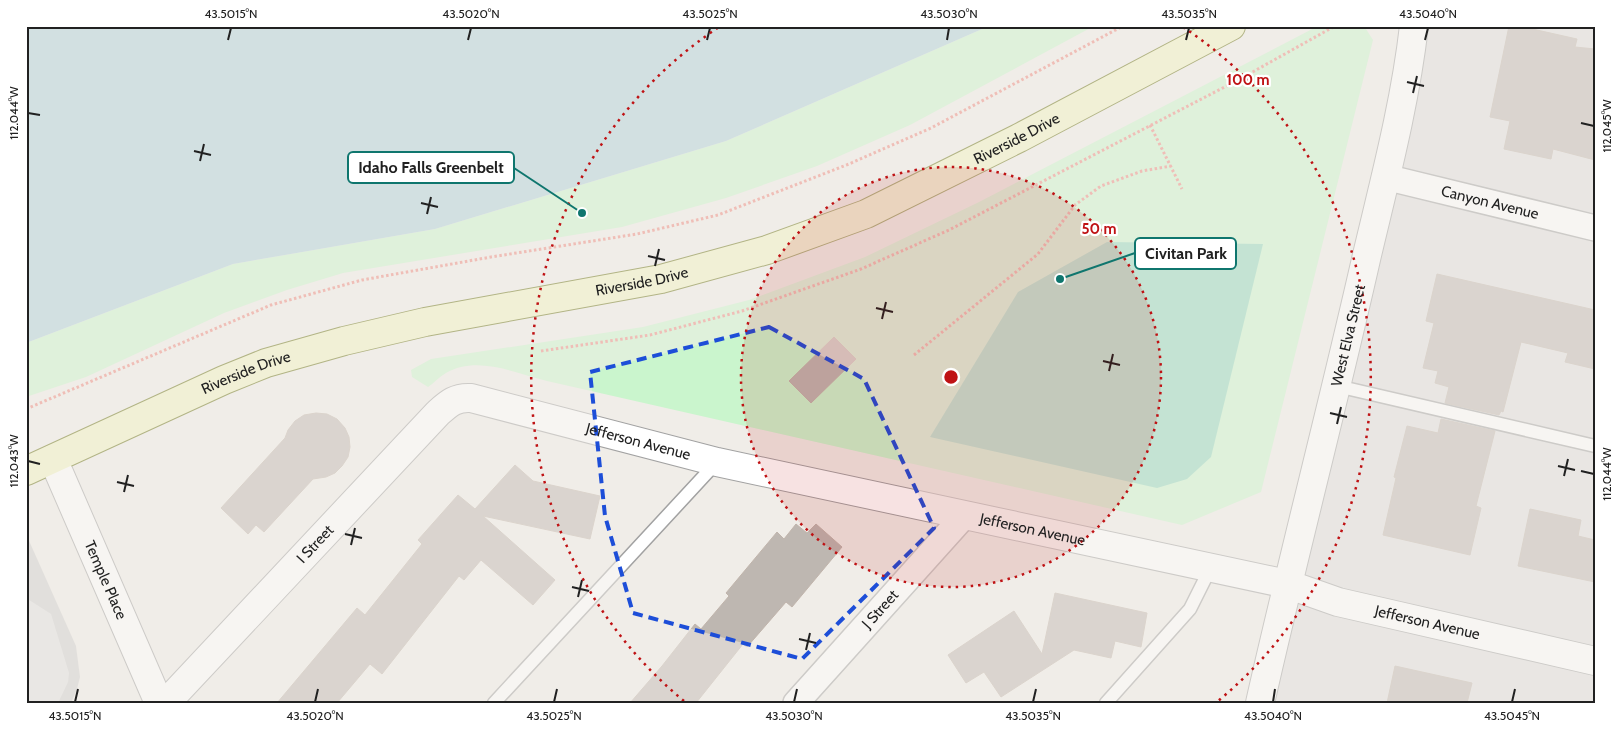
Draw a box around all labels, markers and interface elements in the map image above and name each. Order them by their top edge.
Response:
text: 43.5015°N [204,6,258,21]
text: 43.5020°N [442,6,500,21]
text: 43.5025°N [682,6,738,21]
text: 43.5030°N [920,6,978,21]
text: 43.5035°N [1161,6,1217,21]
text: 43.5040°N [1399,6,1457,21]
text: 100 m [1226,71,1270,89]
text: 112.044°W [6,86,21,140]
text: 112.045°W [1599,99,1614,153]
street label: Riverside Drive [971,109,1063,168]
callout: Idaho Falls Greenbelt [348,152,514,183]
text: Idaho Falls Greenbelt [358,158,504,177]
street label: Canyon Avenue [1439,182,1541,223]
text: 50 m [1081,220,1117,238]
callout: Civitan Park [1135,238,1236,269]
text: Civitan Park [1145,244,1227,263]
street label: Riverside Drive [594,263,690,300]
street label: West Elva Street [1327,283,1369,388]
street label: Riverside Drive [198,347,293,398]
centre of rings [942,368,960,386]
street label: Jefferson Avenue [583,419,693,464]
text: 112.043°W [6,434,21,488]
text: 112.044°W [1599,447,1614,501]
street label: Jefferson Avenue [977,509,1087,550]
street label: I Street [293,521,337,567]
street label: Temple Place [81,538,131,623]
street label: J Street [858,586,902,633]
street label: Jefferson Avenue [1372,602,1482,643]
text: 43.5015°N [48,708,102,723]
text: 43.5020°N [286,708,344,723]
text: 43.5025°N [526,708,582,723]
text: 43.5030°N [765,708,823,723]
text: 43.5035°N [1005,708,1061,723]
text: 43.5040°N [1244,708,1302,723]
text: 43.5045°N [1484,708,1540,723]

